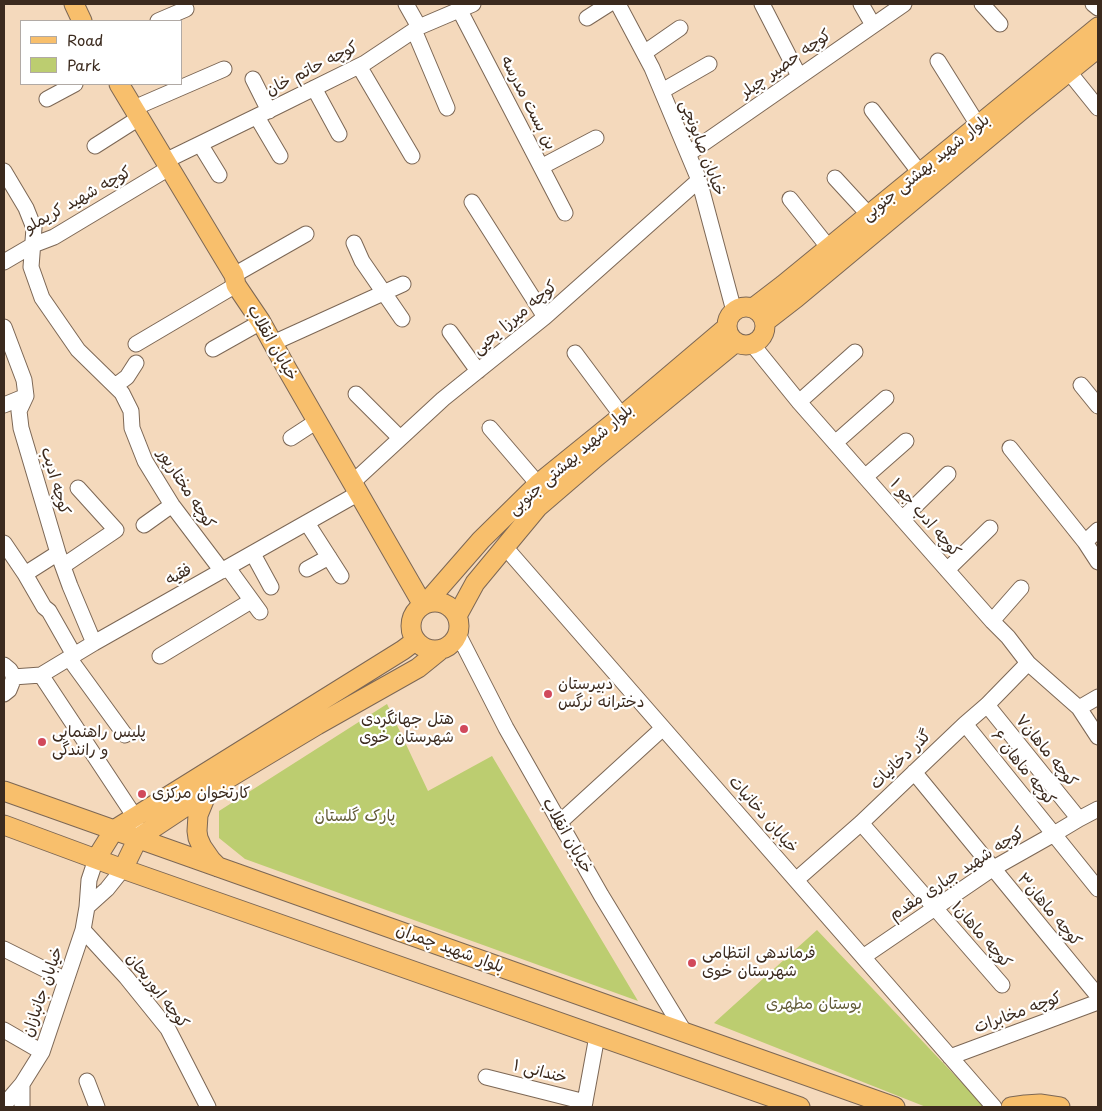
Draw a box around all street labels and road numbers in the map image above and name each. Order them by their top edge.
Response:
street label: کوچه حصیر چیلر [737,26,835,102]
street label: کوچه حاتم خان [263,38,361,100]
street label: بن بست مدرسه [496,53,560,153]
street label: خیابان صابونچی [675,97,729,199]
street label: بلوار شهید بهشتی جنوبی [858,110,994,226]
street label: کوچه شهید کریملو [21,163,135,237]
street label: کوچه میرزا یحیی [469,277,561,359]
street label: خیابان انقلاب [243,302,301,384]
street label: بلوار شهید بهشتی جنوبی [505,401,637,519]
street label: کوچه ادیب [36,445,74,517]
street label: کوچه مختارپور [153,445,219,533]
street label: کوچه ادب جو ۱ [886,475,964,561]
street label: فقیه [163,560,195,590]
street label: کوچه ماهان۷ [1011,711,1081,791]
street label: گذر دخانیات [867,726,935,794]
street label: کوچه ماهان ۶ [987,726,1059,810]
street label: خیابان دخانیات [724,773,802,857]
street label: خیابان انقلاب [538,795,596,877]
street label: کوچه شهید جباری مقدم [886,823,1028,925]
street label: کوچه ماهان۳ [1013,869,1085,951]
street label: کوچه ماهان۱ [947,898,1015,972]
street label: بلوار شهید چمران [393,921,507,977]
street label: خیابان جانبازان [19,944,67,1040]
street label: کوچه ابوریحان [122,949,192,1033]
street label: کوچه مخابرات [972,988,1064,1038]
street label: خندانی ۱ [511,1056,569,1088]

